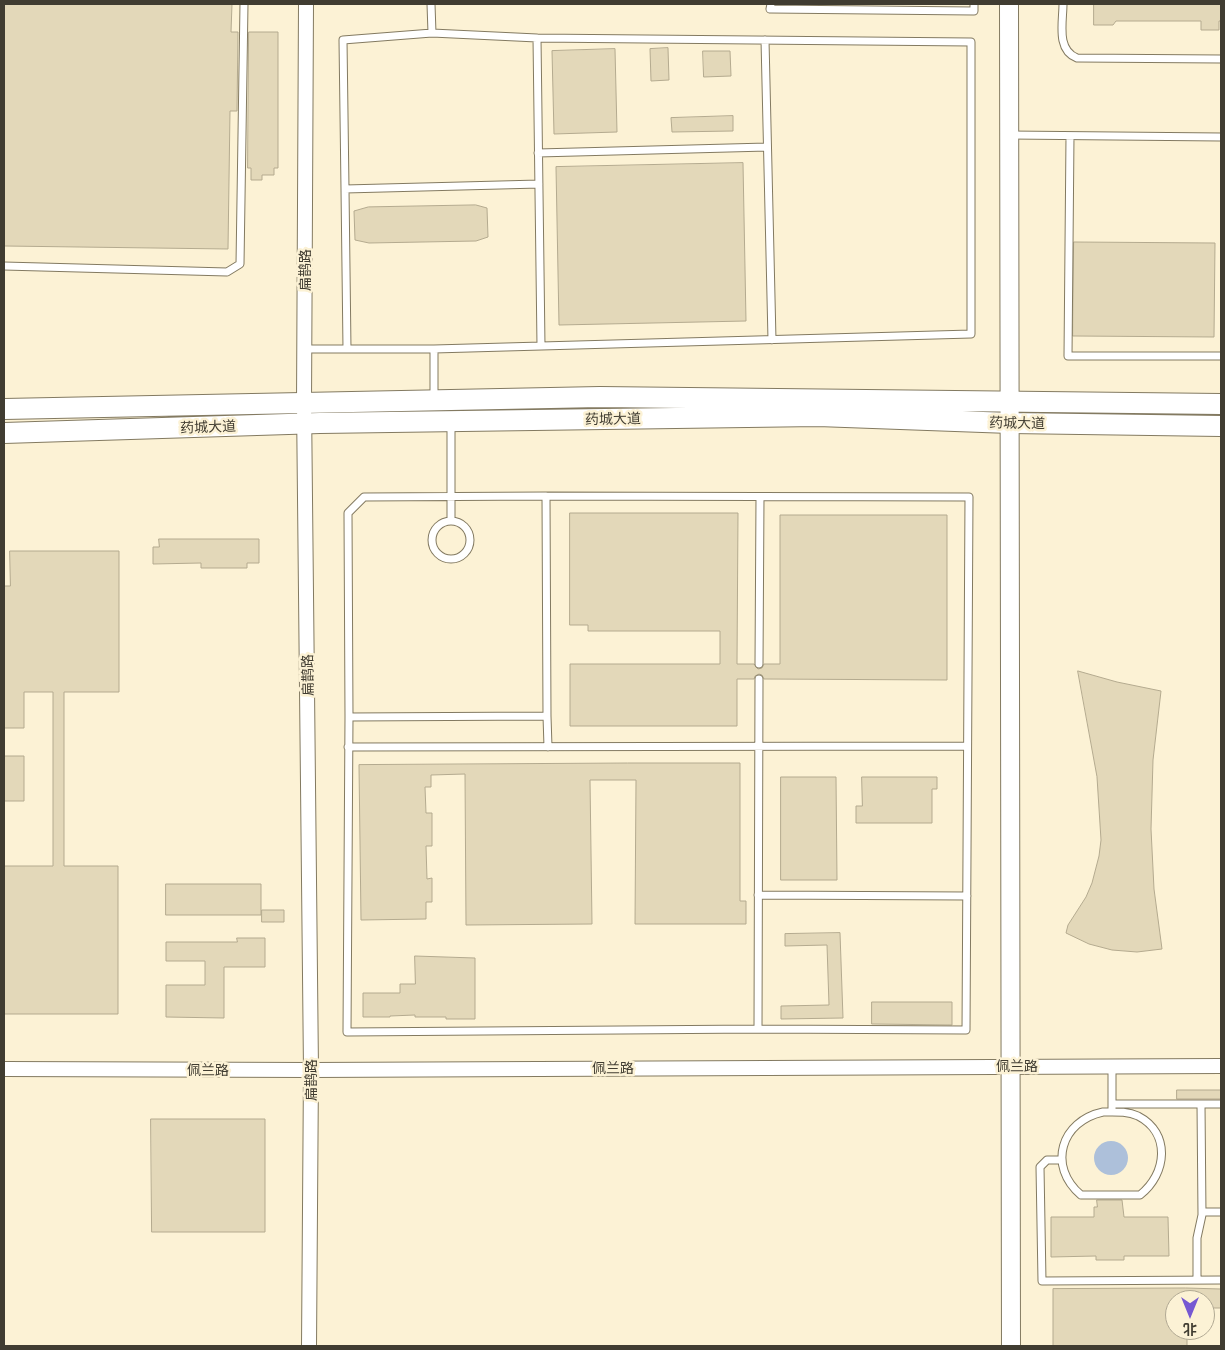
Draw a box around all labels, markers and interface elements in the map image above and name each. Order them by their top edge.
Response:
street label: 扁鹊路 [297,249,313,291]
street label: 药城大道 [585,410,641,428]
street label: 药城大道 [989,414,1045,432]
street label: 药城大道 [180,418,236,436]
street label: 扁鹊路 [299,654,317,696]
street label: 佩兰路 [996,1058,1038,1074]
street label: 扁鹊路 [303,1059,319,1101]
street label: 佩兰路 [592,1060,634,1076]
street label: 佩兰路 [187,1062,229,1078]
north arrow [1165,1290,1215,1340]
text: 北 [1183,1321,1197,1338]

